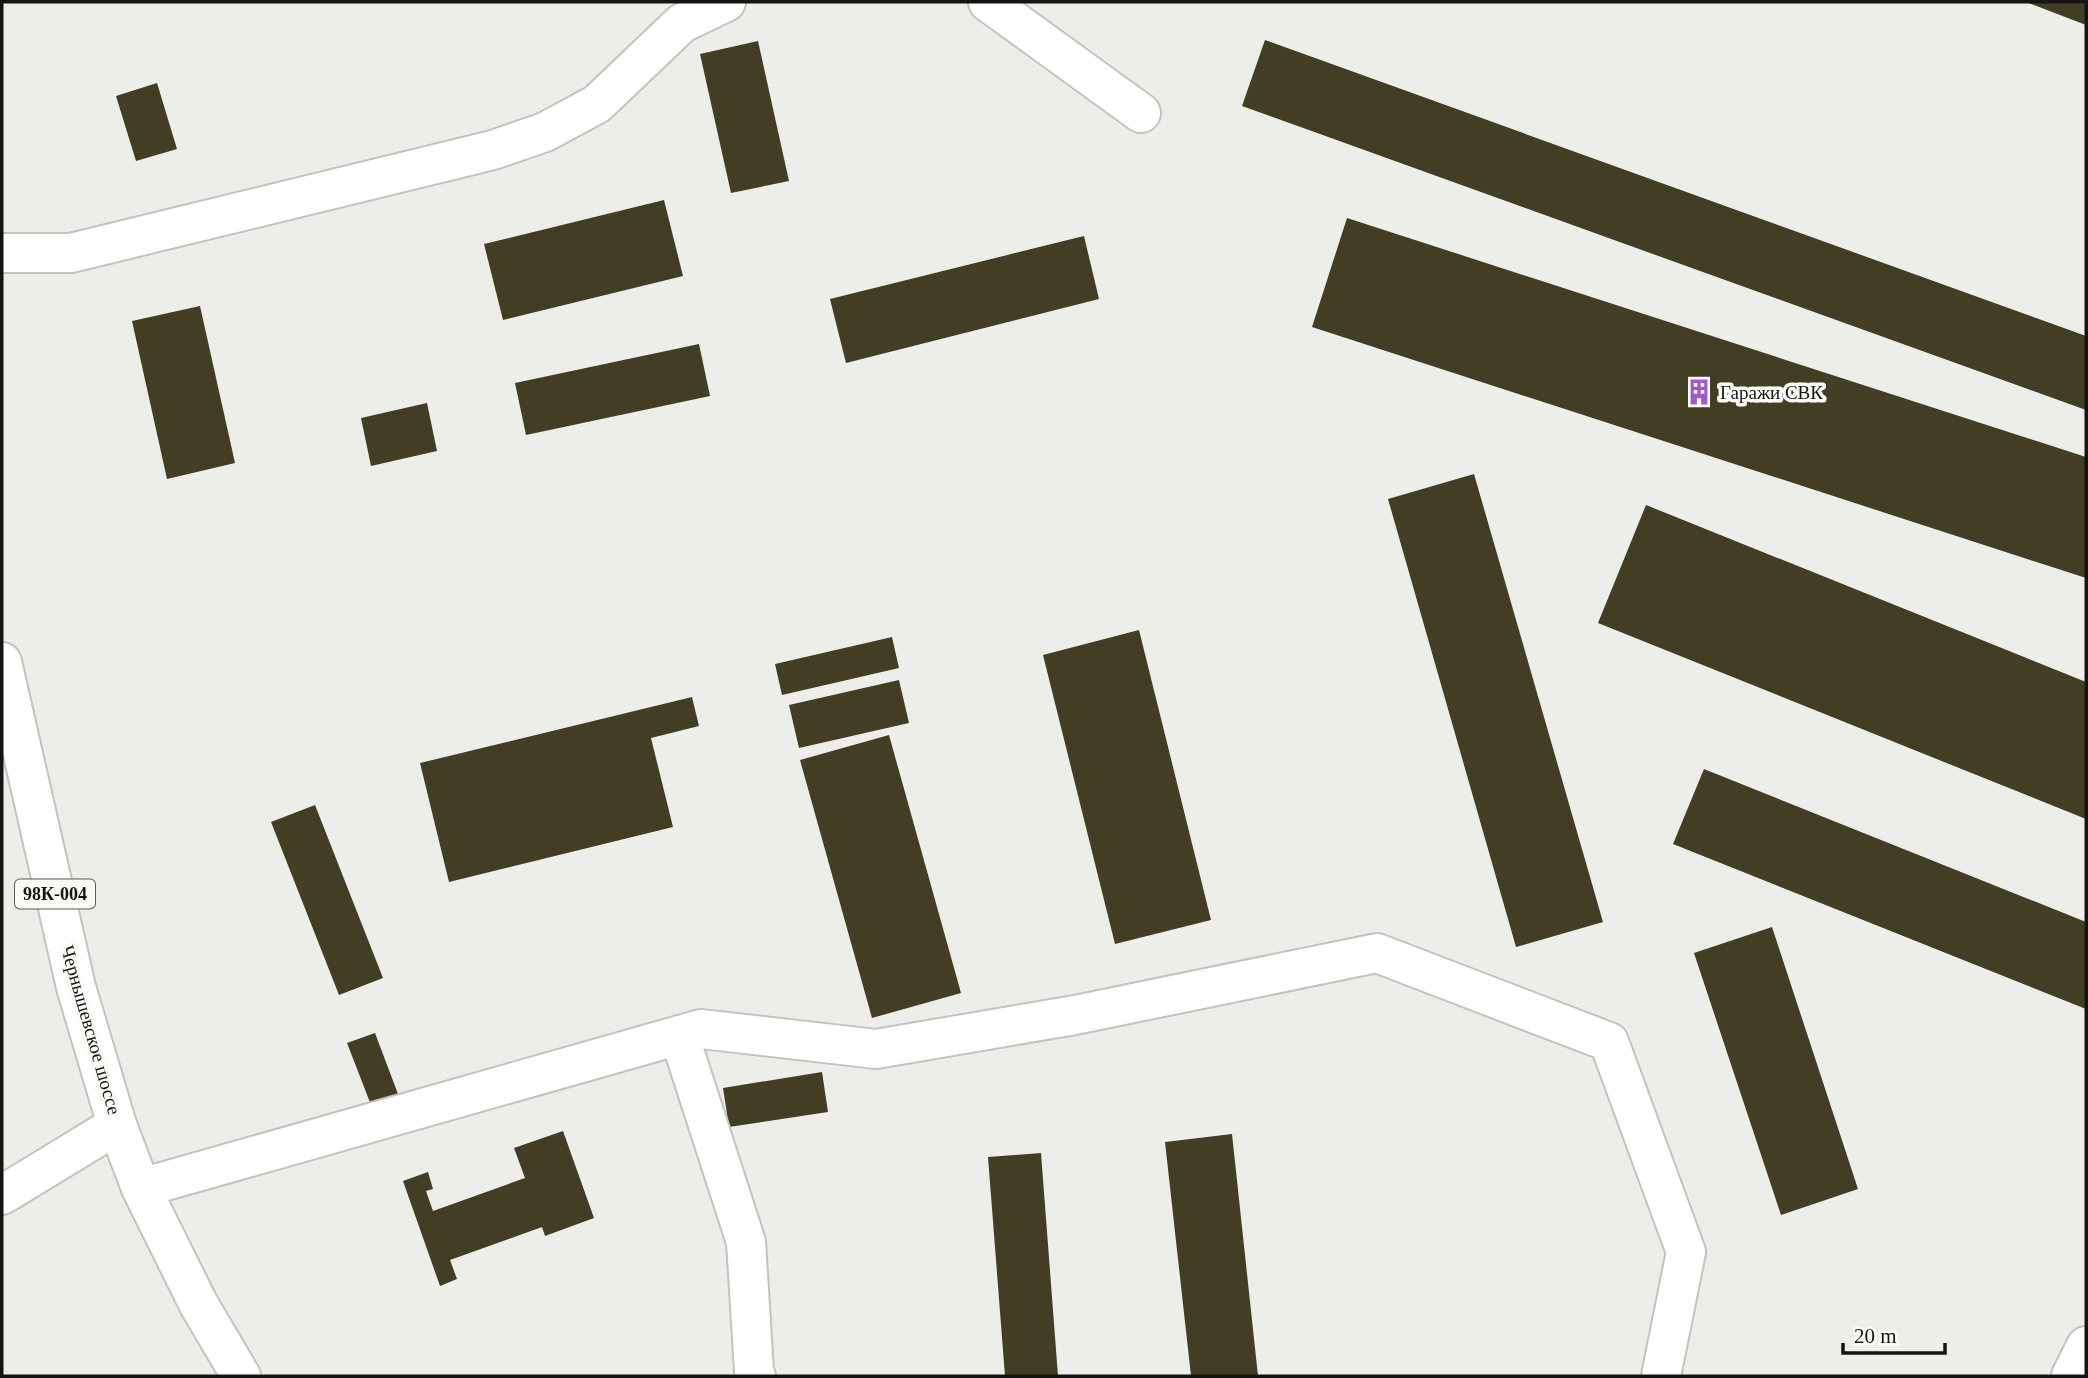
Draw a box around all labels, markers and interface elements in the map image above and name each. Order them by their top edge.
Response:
building icon: Гаражи СВК [1684,377,1714,407]
place label: Гаражи СВК [1720,382,1823,403]
road number: 98К-004 [15,880,95,908]
street label: Чернышевское шоссе [57,943,125,1117]
scale bar [1843,1312,1944,1356]
text: 20 m [1854,1324,1897,1348]

